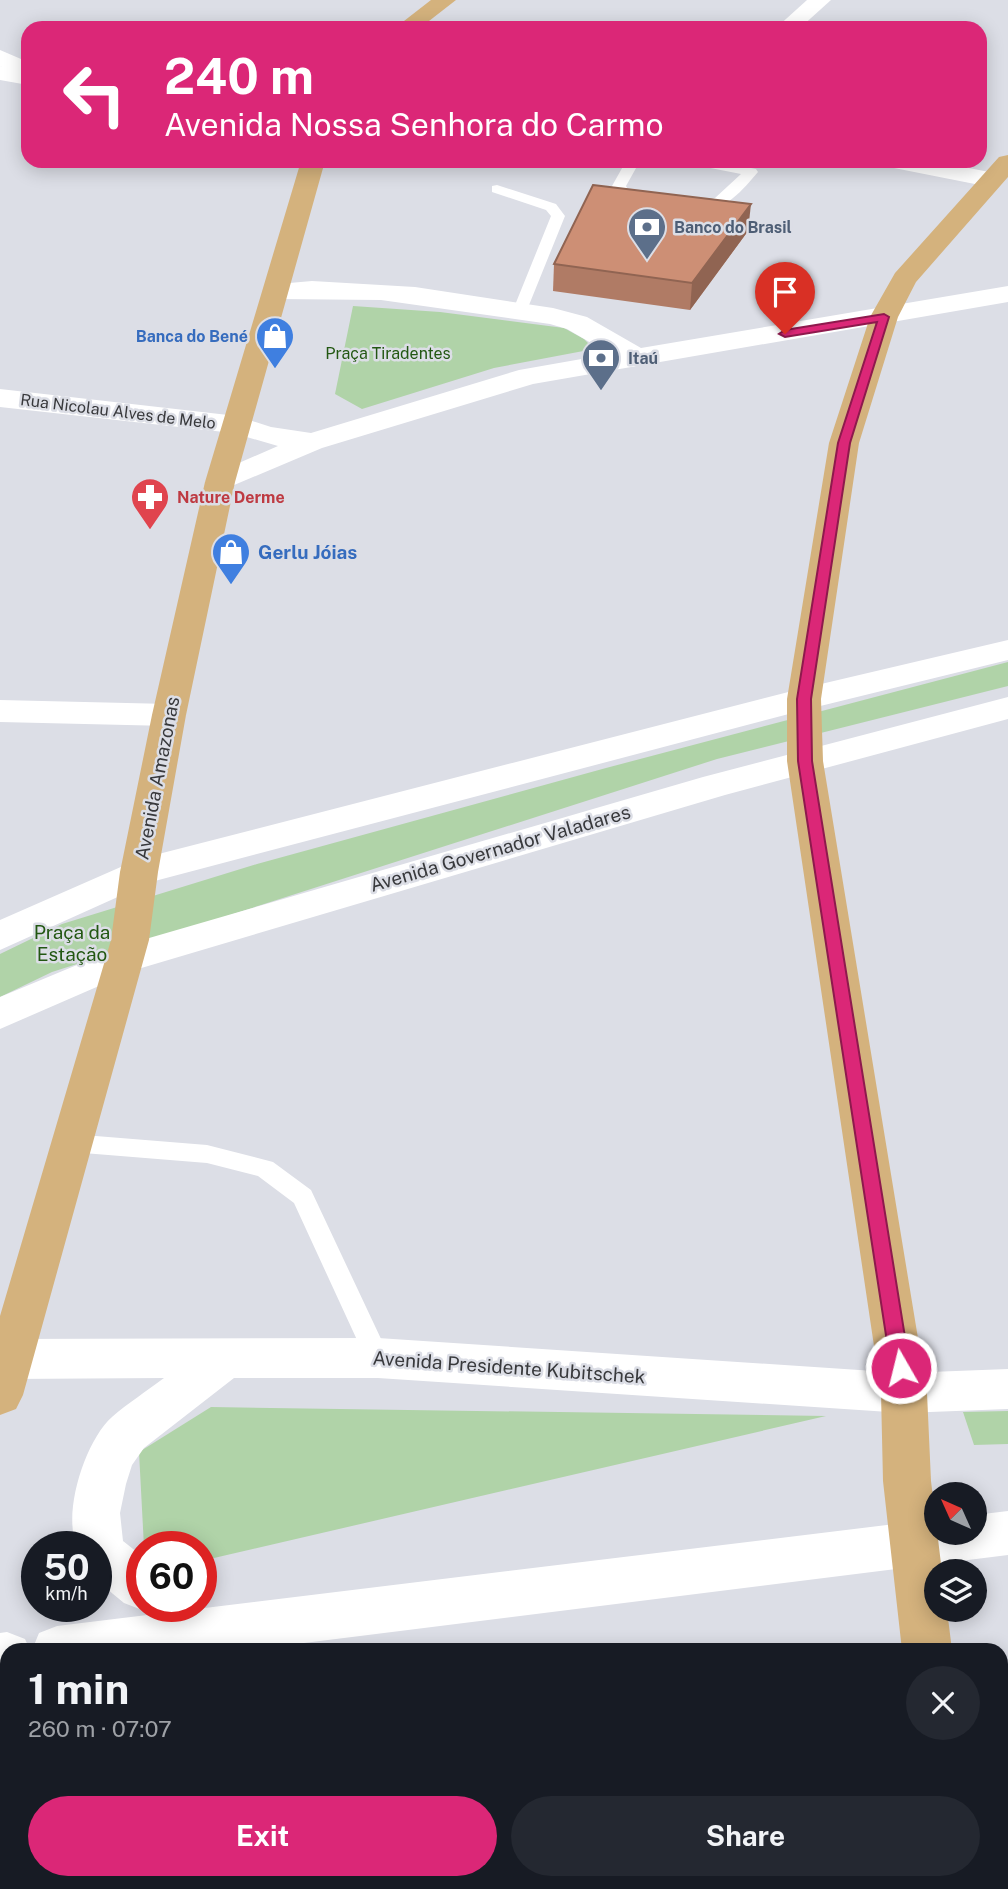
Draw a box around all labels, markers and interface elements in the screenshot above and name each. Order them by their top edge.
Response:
text: 240 m [164,47,314,105]
icon: left [49,49,140,140]
text: Avenida Nossa Senhora do Carmo [164,106,664,143]
bank icon: Banco do Brasil [626,206,668,261]
place label: Banco do Brasil [674,218,792,237]
pin [755,262,815,334]
icon: arrive [766,273,804,311]
shop icon: Banca do Bené [254,315,296,370]
place label: Banca do Bené [136,327,248,346]
bank icon: Itaú [580,337,622,392]
park label: Praça Tiradentes [325,344,451,363]
place label: Itaú [628,349,658,368]
street label: Rua Nicolau Alves de Melo [19,390,217,433]
pharmacy icon: Nature Derme [129,476,171,531]
place label: Nature Derme [177,488,285,507]
shop icon: Gerlu Jóias [210,531,252,586]
place label: Gerlu Jóias [258,541,357,563]
street label: Avenida Amazonas [130,695,184,861]
street label: Avenida Governador Valadares [367,800,633,896]
park label: Praça da Estação [34,921,110,965]
position arrow [864,1331,938,1405]
street label: Avenida Presidente Kubitschek [372,1346,646,1388]
north arrow [924,1482,987,1545]
map controls [924,1482,987,1622]
speed limit sign: 60 [126,1531,217,1622]
text: 50 [43,1547,90,1588]
button: layers [924,1559,987,1622]
text: km/h [45,1583,88,1604]
text: 1 min [28,1664,129,1713]
button: close [906,1666,980,1740]
text: 260 m · 07:07 [28,1715,172,1742]
button: Exit [28,1796,497,1876]
button: Share [511,1796,980,1876]

